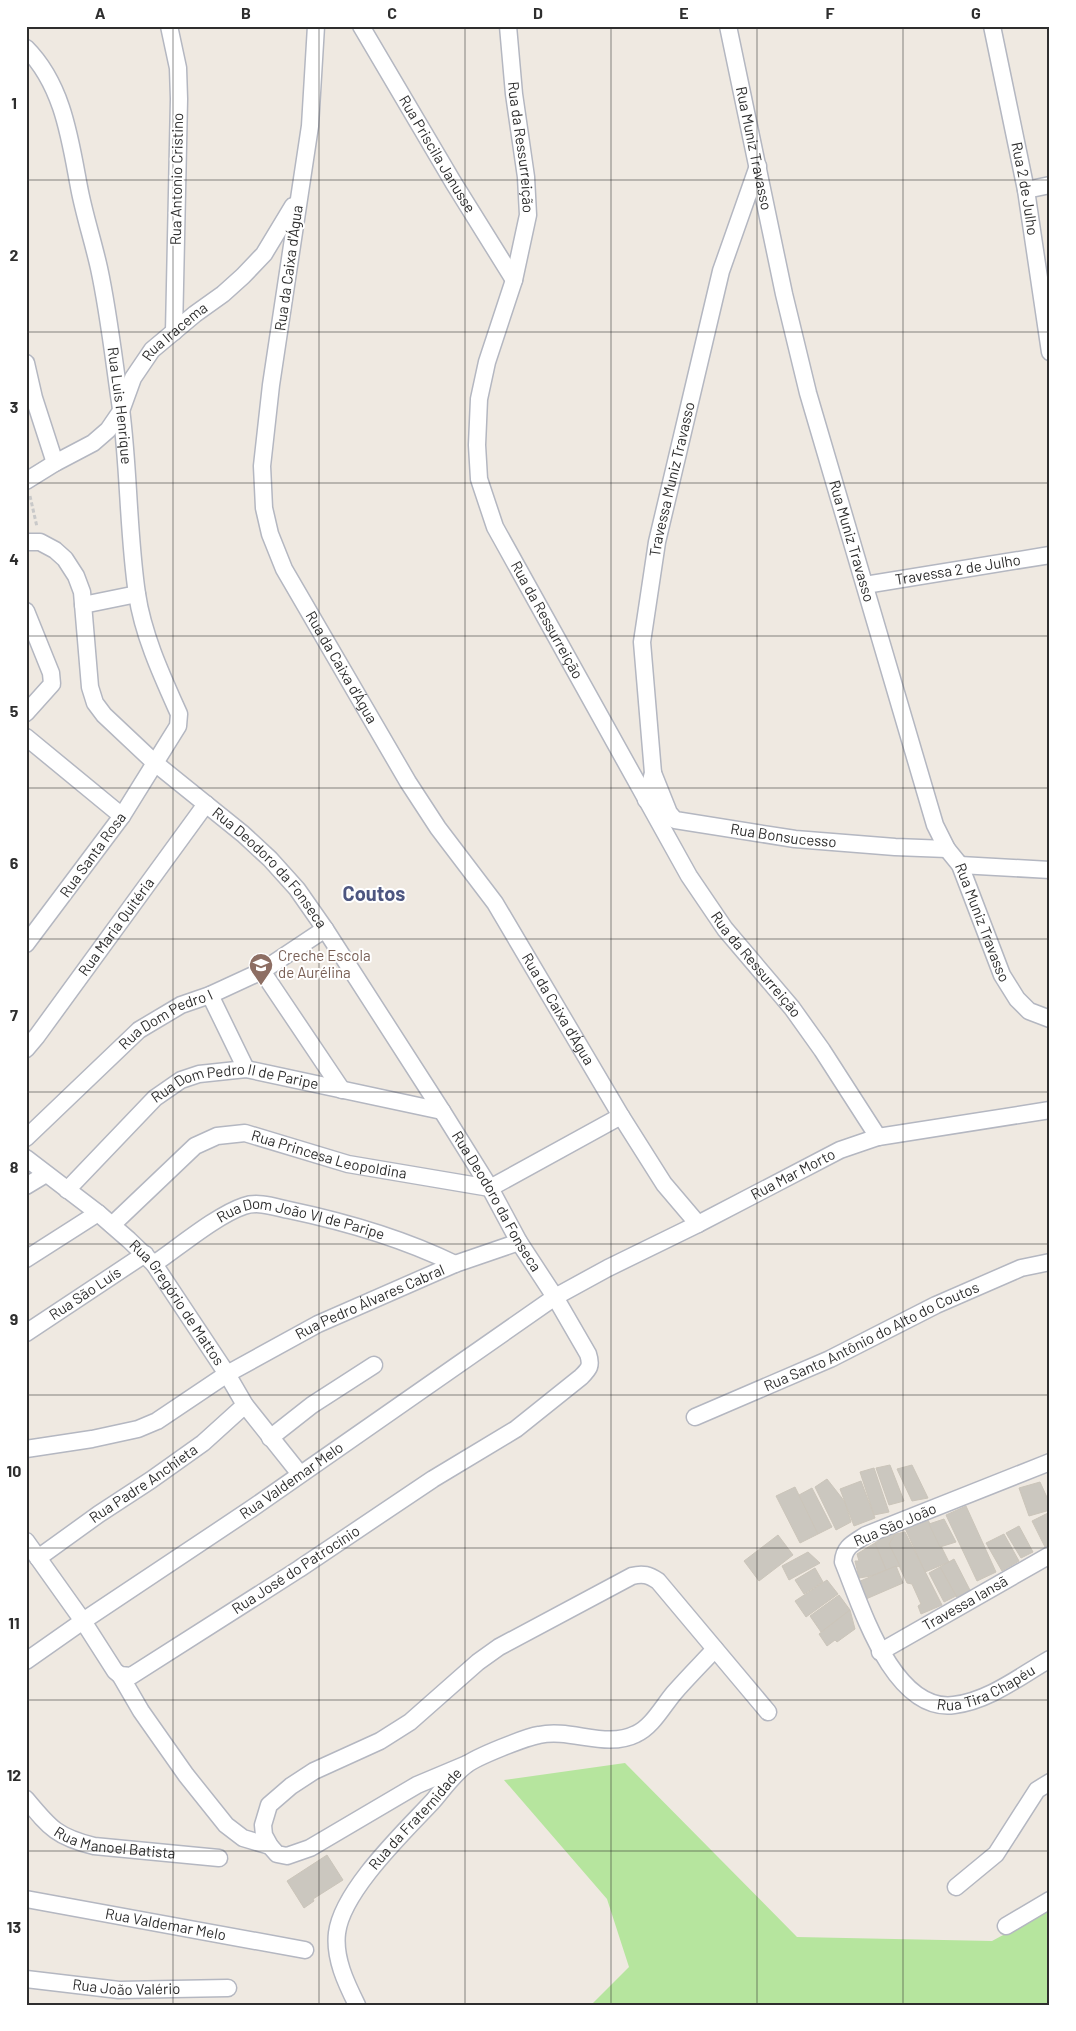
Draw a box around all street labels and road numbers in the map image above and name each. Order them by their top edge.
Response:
street label: Rua da Ressurreição [505,81,538,213]
street label: Rua Muniz Travasso [733,85,776,212]
street label: Rua Priscila Janusse [396,92,480,216]
street label: Rua Antonio Cristino [166,113,186,245]
street label: Rua 2 de Julho [1008,140,1043,236]
street label: Rua da Caixa d'Água [270,204,306,332]
street label: Rua Iracema [137,298,211,364]
street label: Rua Luis Henrique [104,346,136,465]
street label: Travessa Muniz Travasso [645,400,698,558]
street label: Rua Muniz Travasso [826,478,879,604]
street label: Travessa 2 de Julho [893,550,1022,588]
street label: Rua da Ressurreição [508,557,588,682]
street label: Rua da Caixa d'Água [302,608,382,726]
street label: Rua Deodoro da Fonseca [209,803,332,931]
street label: Rua Santa Rosa [55,808,129,900]
street label: Rua Bonsucesso [729,819,837,850]
street label: Rua Muniz Travasso [952,860,1014,985]
street label: Rua Maria Quitéria [74,874,157,979]
street label: Rua da Ressurreição [708,908,806,1021]
street label: Rua da Caixa d'Água [519,949,599,1068]
street label: Rua Dom Pedro I [114,985,215,1053]
street label: Rua Dom Pedro II de Paripe [147,1059,320,1106]
street label: Rua Princesa Leopoldina [249,1125,408,1182]
street label: Rua Deodoro da Fonseca [449,1127,546,1275]
street label: Rua Mar Morto [747,1144,838,1203]
street label: Rua Dom João VI de Paripe [213,1194,387,1243]
street label: Rua Gregório de Mattos [126,1235,229,1368]
street label: Rua Pedro Álvares Cabral [292,1260,447,1343]
street label: Rua São Luís [45,1263,124,1323]
street label: Rua Santo Antônio do Alto do Coutos [761,1277,982,1394]
street label: Rua Valdemar Melo [236,1438,346,1522]
street label: Rua Padre Anchieta [85,1440,201,1526]
street label: Rua São João [851,1499,939,1550]
street label: Rua José do Patrocínio [228,1521,363,1617]
street label: Travessa Iansã [919,1571,1010,1634]
street label: Rua Tira Chapéu [936,1660,1038,1714]
street label: Rua da Fraternidade [364,1763,465,1873]
street label: Rua Manoel Batista [51,1822,176,1862]
street label: Rua Valdemar Melo [104,1904,228,1943]
street label: Rua João Valério [72,1975,181,1998]

